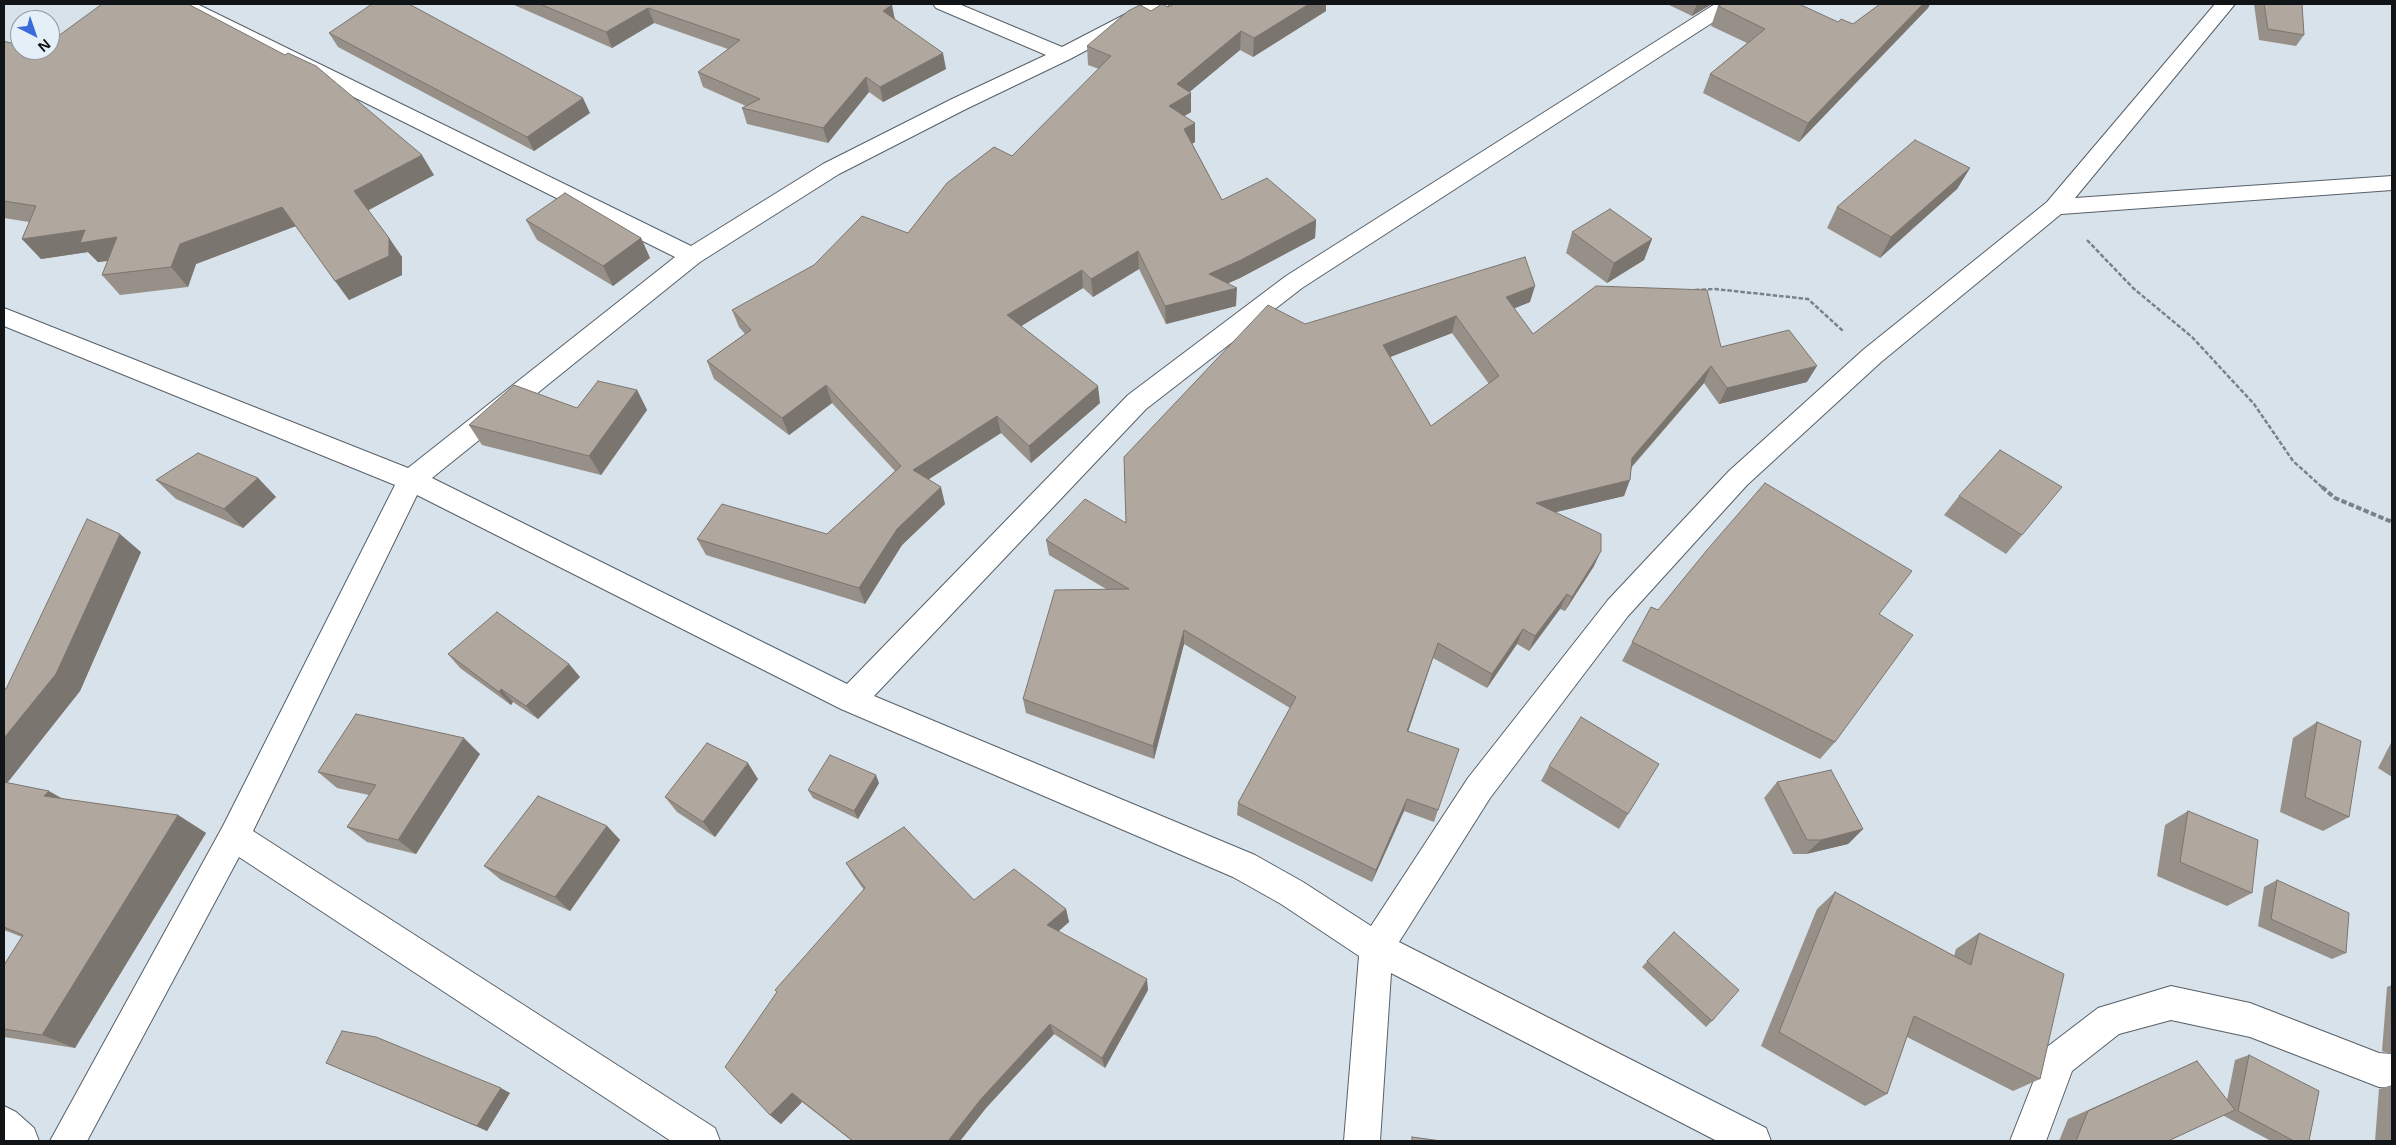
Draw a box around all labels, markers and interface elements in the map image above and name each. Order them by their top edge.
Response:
north arrow [10,10,60,60]
text: N [34,35,55,57]

